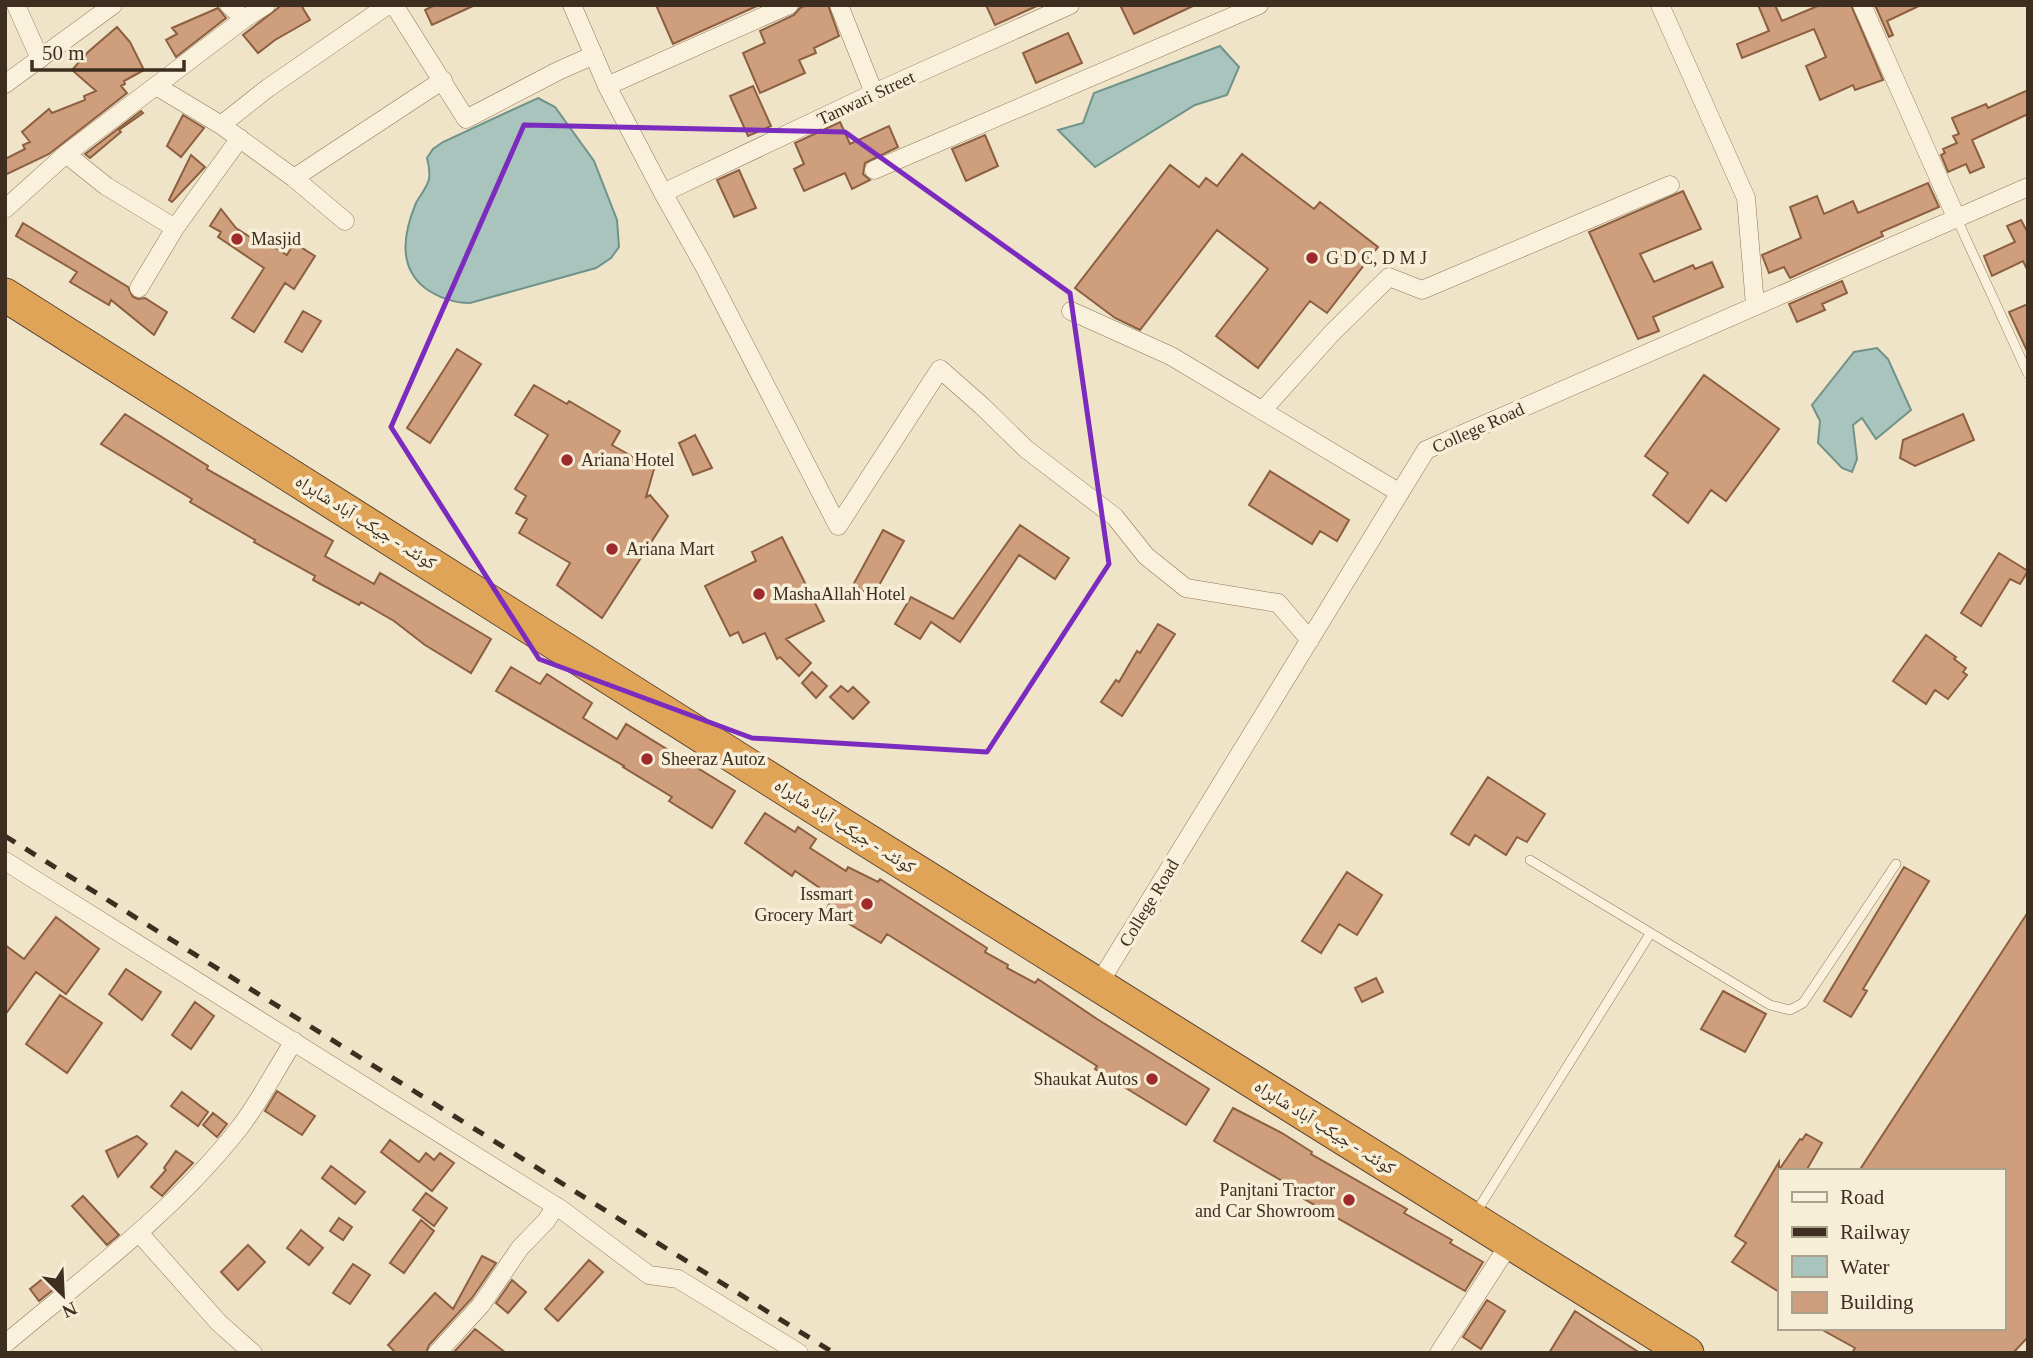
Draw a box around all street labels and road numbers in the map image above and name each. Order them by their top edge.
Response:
street label: Tanwari Street [814,67,918,129]
street label: College Road [1429,399,1527,457]
street label: کوئٹہ - جیکب آباد شاہراہ [292,471,440,574]
street label: کوئٹہ - جیکب آباد شاہراہ [771,775,919,878]
street label: College Road [1115,856,1183,950]
street label: کوئٹہ - جیکب آباد شاہراہ [1251,1076,1399,1179]

